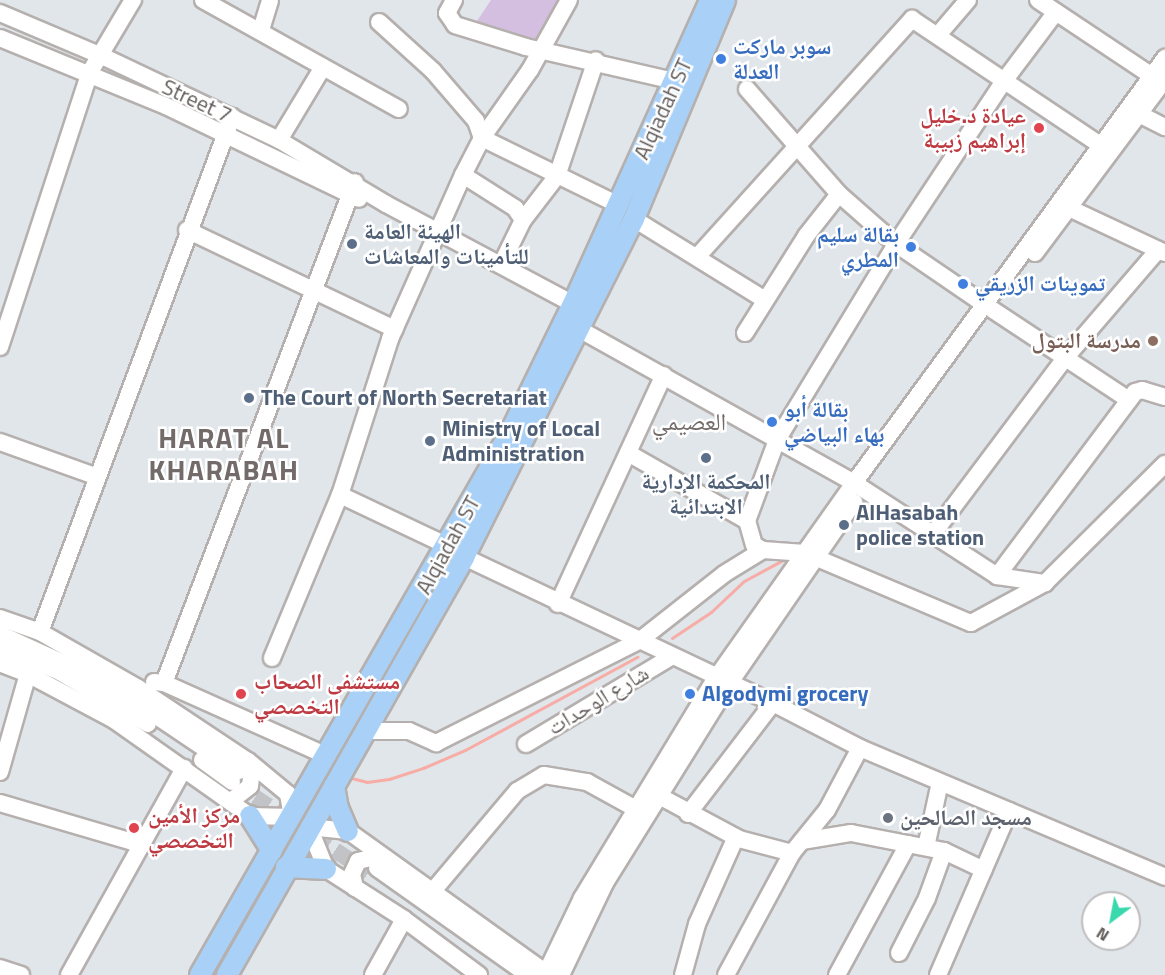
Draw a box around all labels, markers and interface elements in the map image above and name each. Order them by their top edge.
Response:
place label: سوبر ماركت العدلة [733,33,831,84]
marker: سوبر ماركت العدلة [714,52,728,66]
street label: Alqiadah ST [628,54,698,164]
street label: Street 7 [158,73,236,129]
place label: عيادة د.خليل إبراهيم زبيبة [920,102,1026,154]
marker: عيادة د.خليل إبراهيم زبيبة [1030,119,1048,137]
place label: الهيئة العامة للتأمينات والمعاشات [364,218,529,270]
place label: بقالة سليم المطري [817,221,899,272]
marker: الهيئة العامة للتأمينات والمعاشات [345,237,359,251]
marker: بقالة سليم المطري [904,240,918,254]
place label: تموينات الزريقي [975,271,1105,297]
marker: تموينات الزريقي [956,277,970,291]
place label: مدرسة البتول [1032,328,1141,354]
marker: مدرسة البتول [1146,334,1160,348]
place label: The Court of North Secretariat [261,385,547,411]
marker: The Court of North Secretariat [242,391,256,405]
place label: بقالة أبو بهاء البياضي [784,396,884,448]
district label: العصيمي [652,408,726,436]
place label: Ministry of Local Administration [442,415,600,466]
marker: بقالة أبو بهاء البياضي [765,415,779,429]
district label: HARAT AL KHARABAH [148,421,300,487]
marker: Ministry of Local Administration [423,434,437,448]
marker: المحكمة الإدارية الابتدائية [699,451,713,465]
place label: المحكمة الإدارية الابتدائية [641,468,771,520]
street label: Alqiadah ST [410,491,486,599]
place label: AlHasabah police station [856,499,984,550]
marker: AlHasabah police station [837,518,851,532]
street label: شارع الوحدات [543,659,653,741]
place label: مستشفى الصحاب التخصصي [254,668,400,720]
place label: Algodymi grocery [702,681,868,707]
marker: مستشفى الصحاب التخصصي [232,685,250,703]
marker: Algodymi grocery [683,687,697,701]
place label: مركز الأمين التخصصي [148,802,240,854]
place label: مسجد الصالحين [900,805,1032,831]
marker: مسجد الصالحين [881,811,895,825]
marker: مركز الأمين التخصصي [125,819,143,837]
north arrow [1081,891,1141,951]
text: N [1091,921,1114,948]

